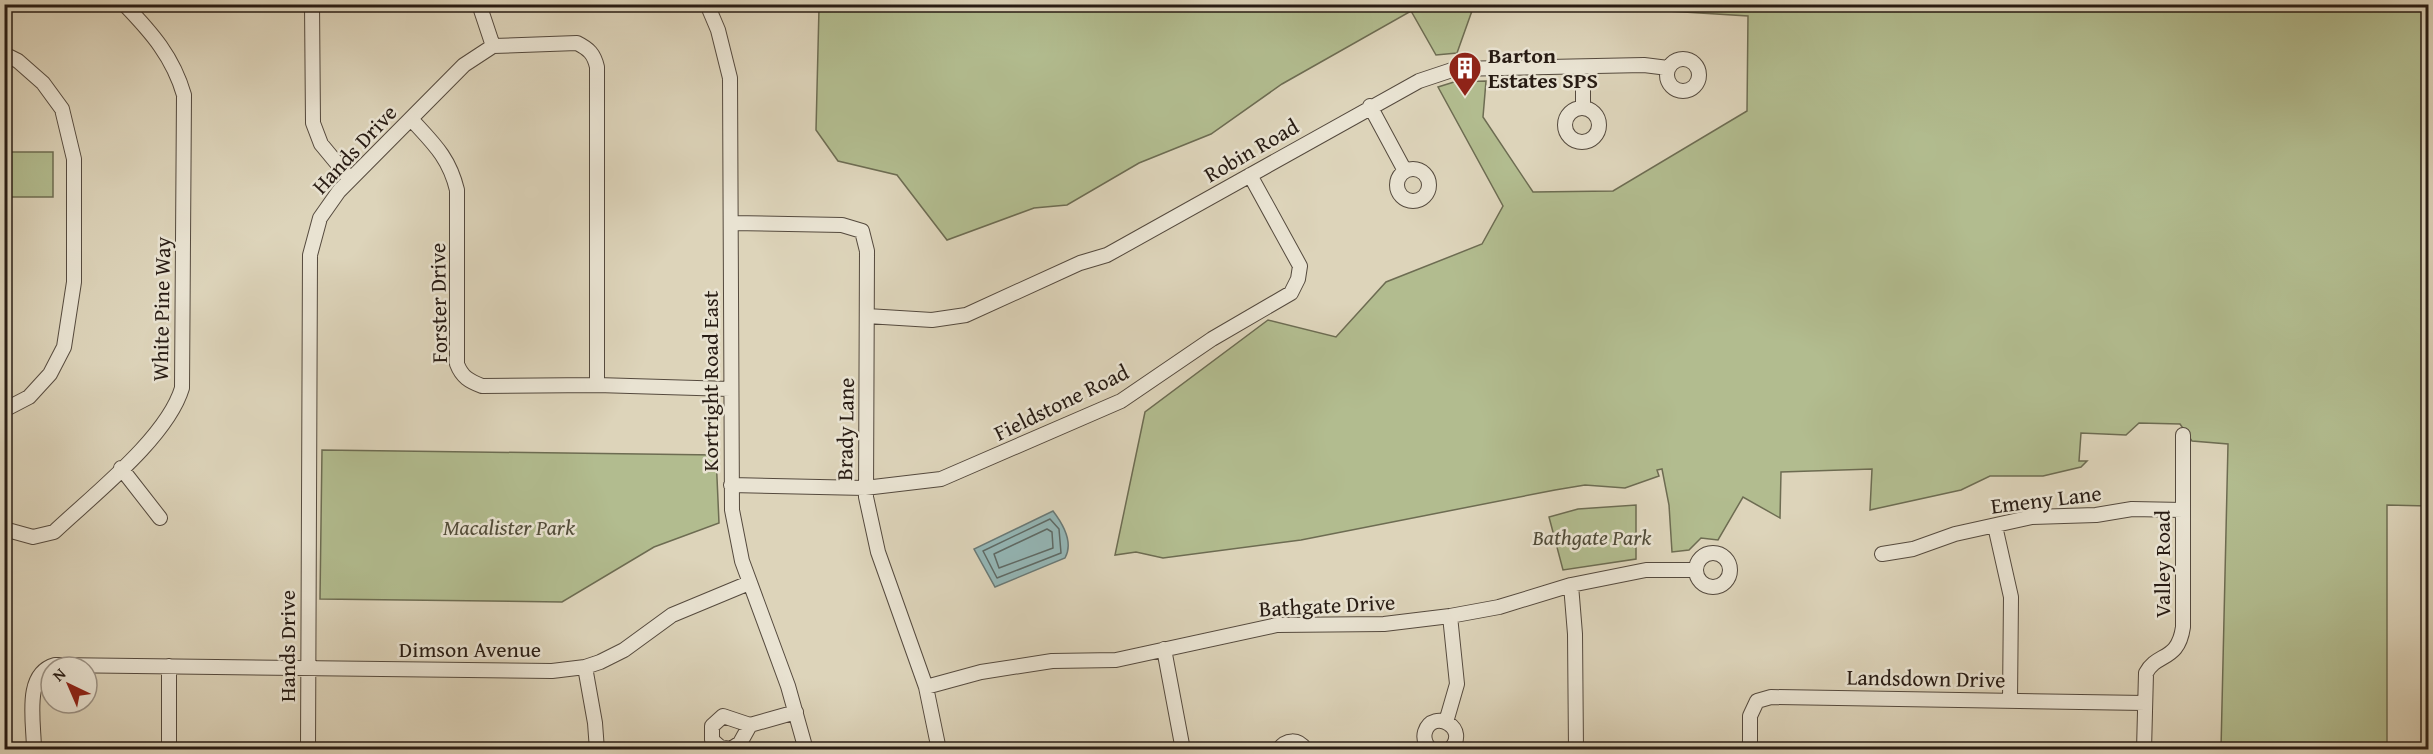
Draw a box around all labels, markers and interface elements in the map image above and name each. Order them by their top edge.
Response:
place label: Barton Estates SPS [1488,39,1598,96]
building icon: Barton Estates SPS [1447,50,1483,97]
street label: Hands Drive [304,97,404,201]
street label: Robin Road [1198,110,1305,190]
street label: White Pine Way [144,236,178,382]
street label: Forster Drive [421,243,455,363]
street label: Kortright Road East [694,290,726,472]
street label: Fieldstone Road [988,355,1134,448]
street label: Brady Lane [828,377,862,481]
street label: Emeny Lane [1989,476,2103,522]
street label: Valley Road [2146,510,2178,618]
park label: Macalister Park [443,511,576,543]
park label: Bathgate Park [1532,521,1652,553]
street label: Bathgate Drive [1258,585,1396,625]
street label: Hands Drive [271,590,303,702]
street label: Dimson Avenue [399,633,541,665]
north arrow [39,655,99,715]
street label: Landsdown Drive [1846,661,2006,695]
text: N [46,662,71,687]

